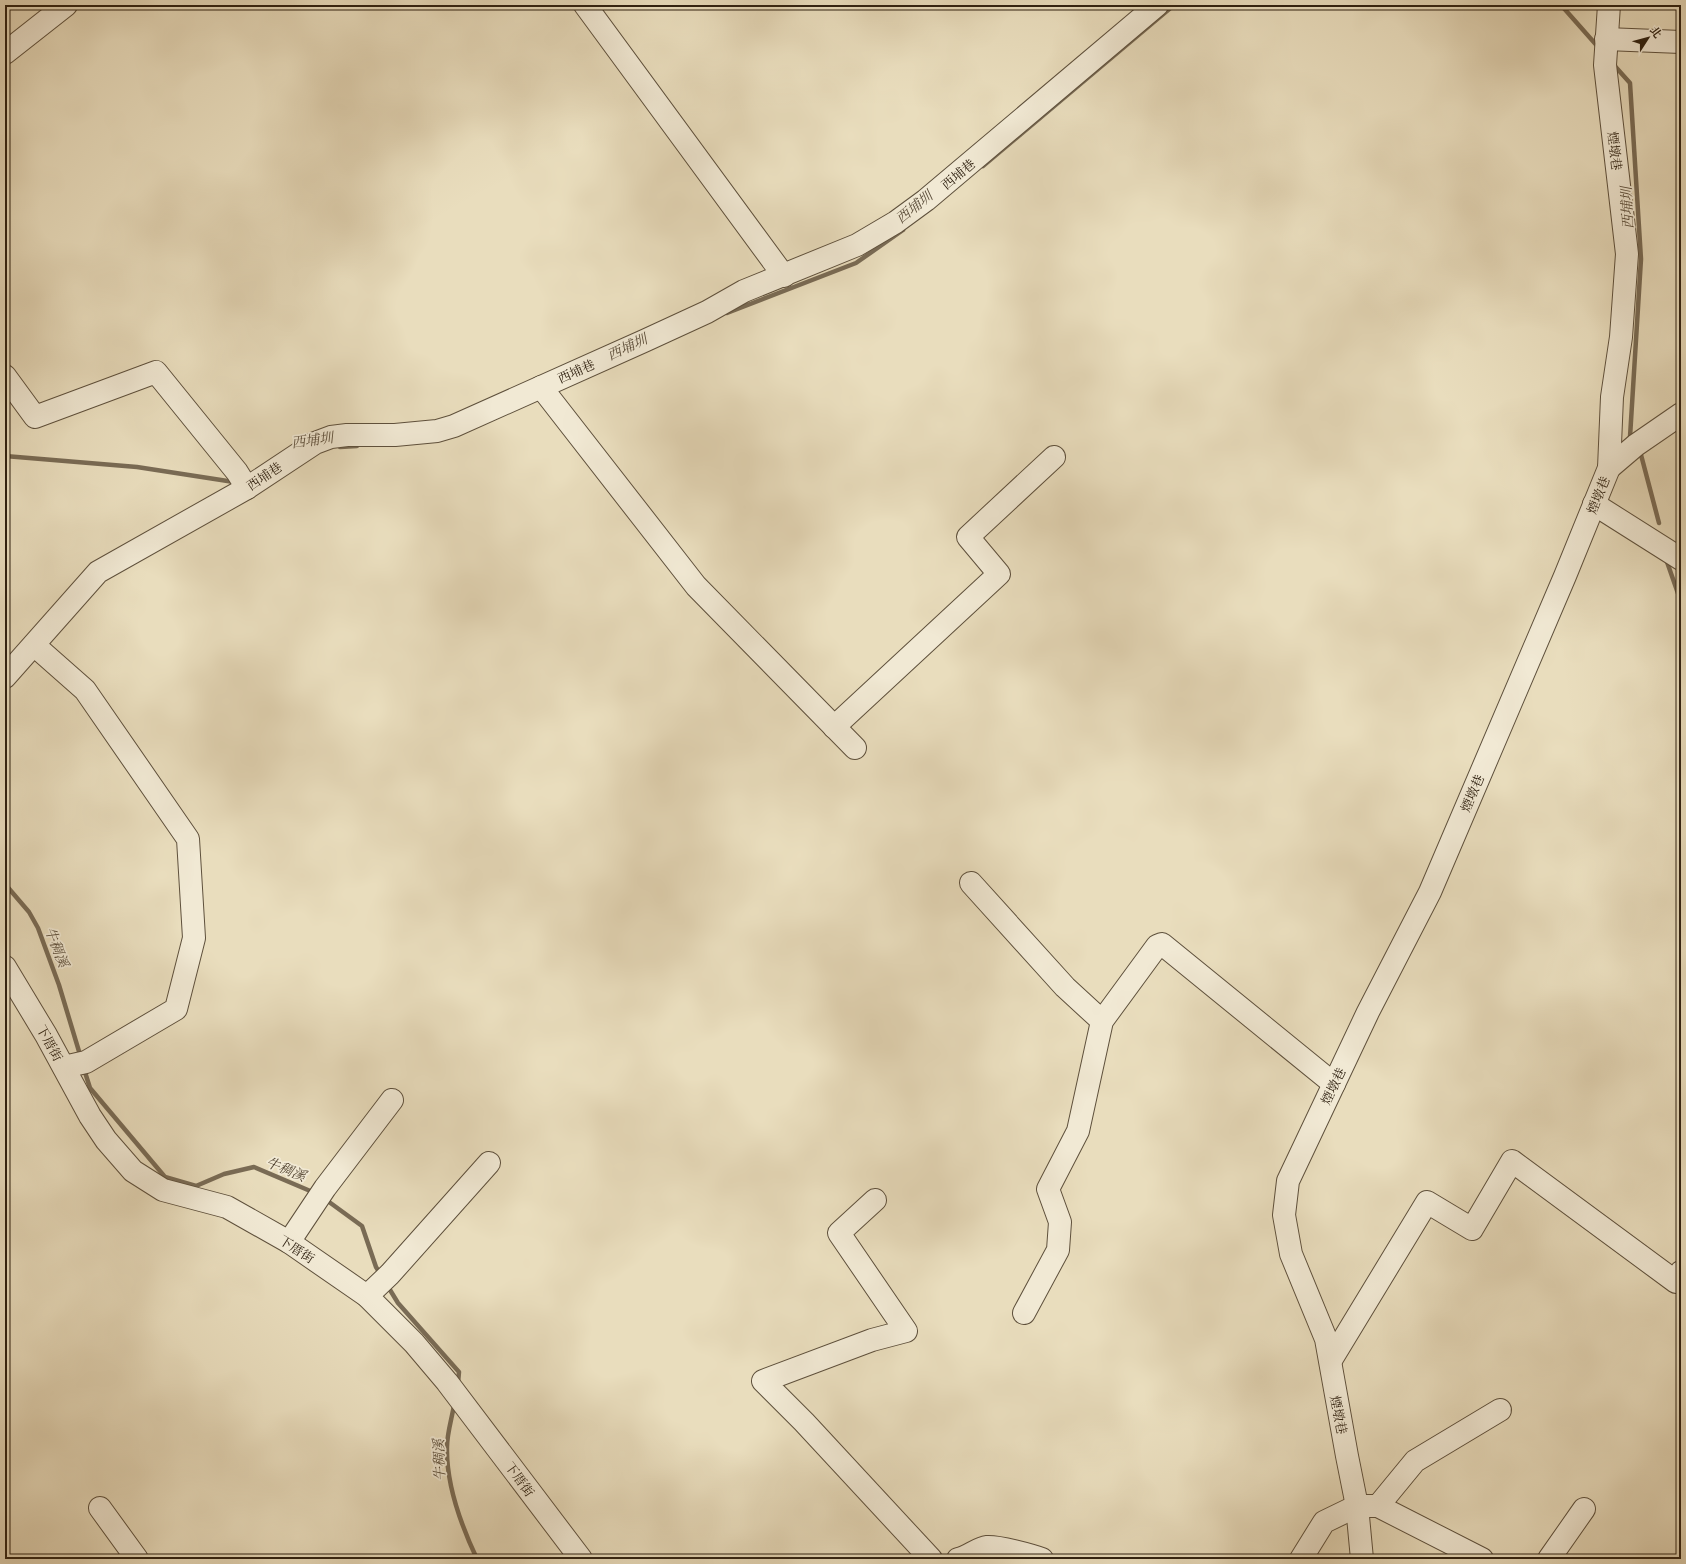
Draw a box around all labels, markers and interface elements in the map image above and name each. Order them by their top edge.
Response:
north arrow [1628,18,1668,58]
text: 北 [1646,24,1665,41]
street label: 煙墩巷 [1603,131,1625,172]
street label: 西埔巷 [938,155,979,194]
water label: 西埔圳 [1617,185,1638,229]
water label: 西埔圳 [892,186,938,228]
water label: 西埔圳 [604,329,652,365]
street label: 西埔巷 [555,356,598,388]
water label: 西埔圳 [290,428,336,453]
street label: 西埔巷 [243,458,286,495]
street label: 煙墩巷 [1583,474,1615,517]
street label: 煙墩巷 [1457,772,1489,815]
water label: 牛稠溪 [40,924,74,972]
street label: 下厝街 [32,1022,66,1065]
street label: 煙墩巷 [1317,1065,1351,1108]
water label: 牛稠溪 [263,1153,311,1187]
street label: 下厝街 [275,1232,318,1268]
street label: 煙墩巷 [1325,1394,1351,1436]
water label: 牛稠溪 [429,1437,450,1481]
street label: 下厝街 [500,1459,538,1501]

